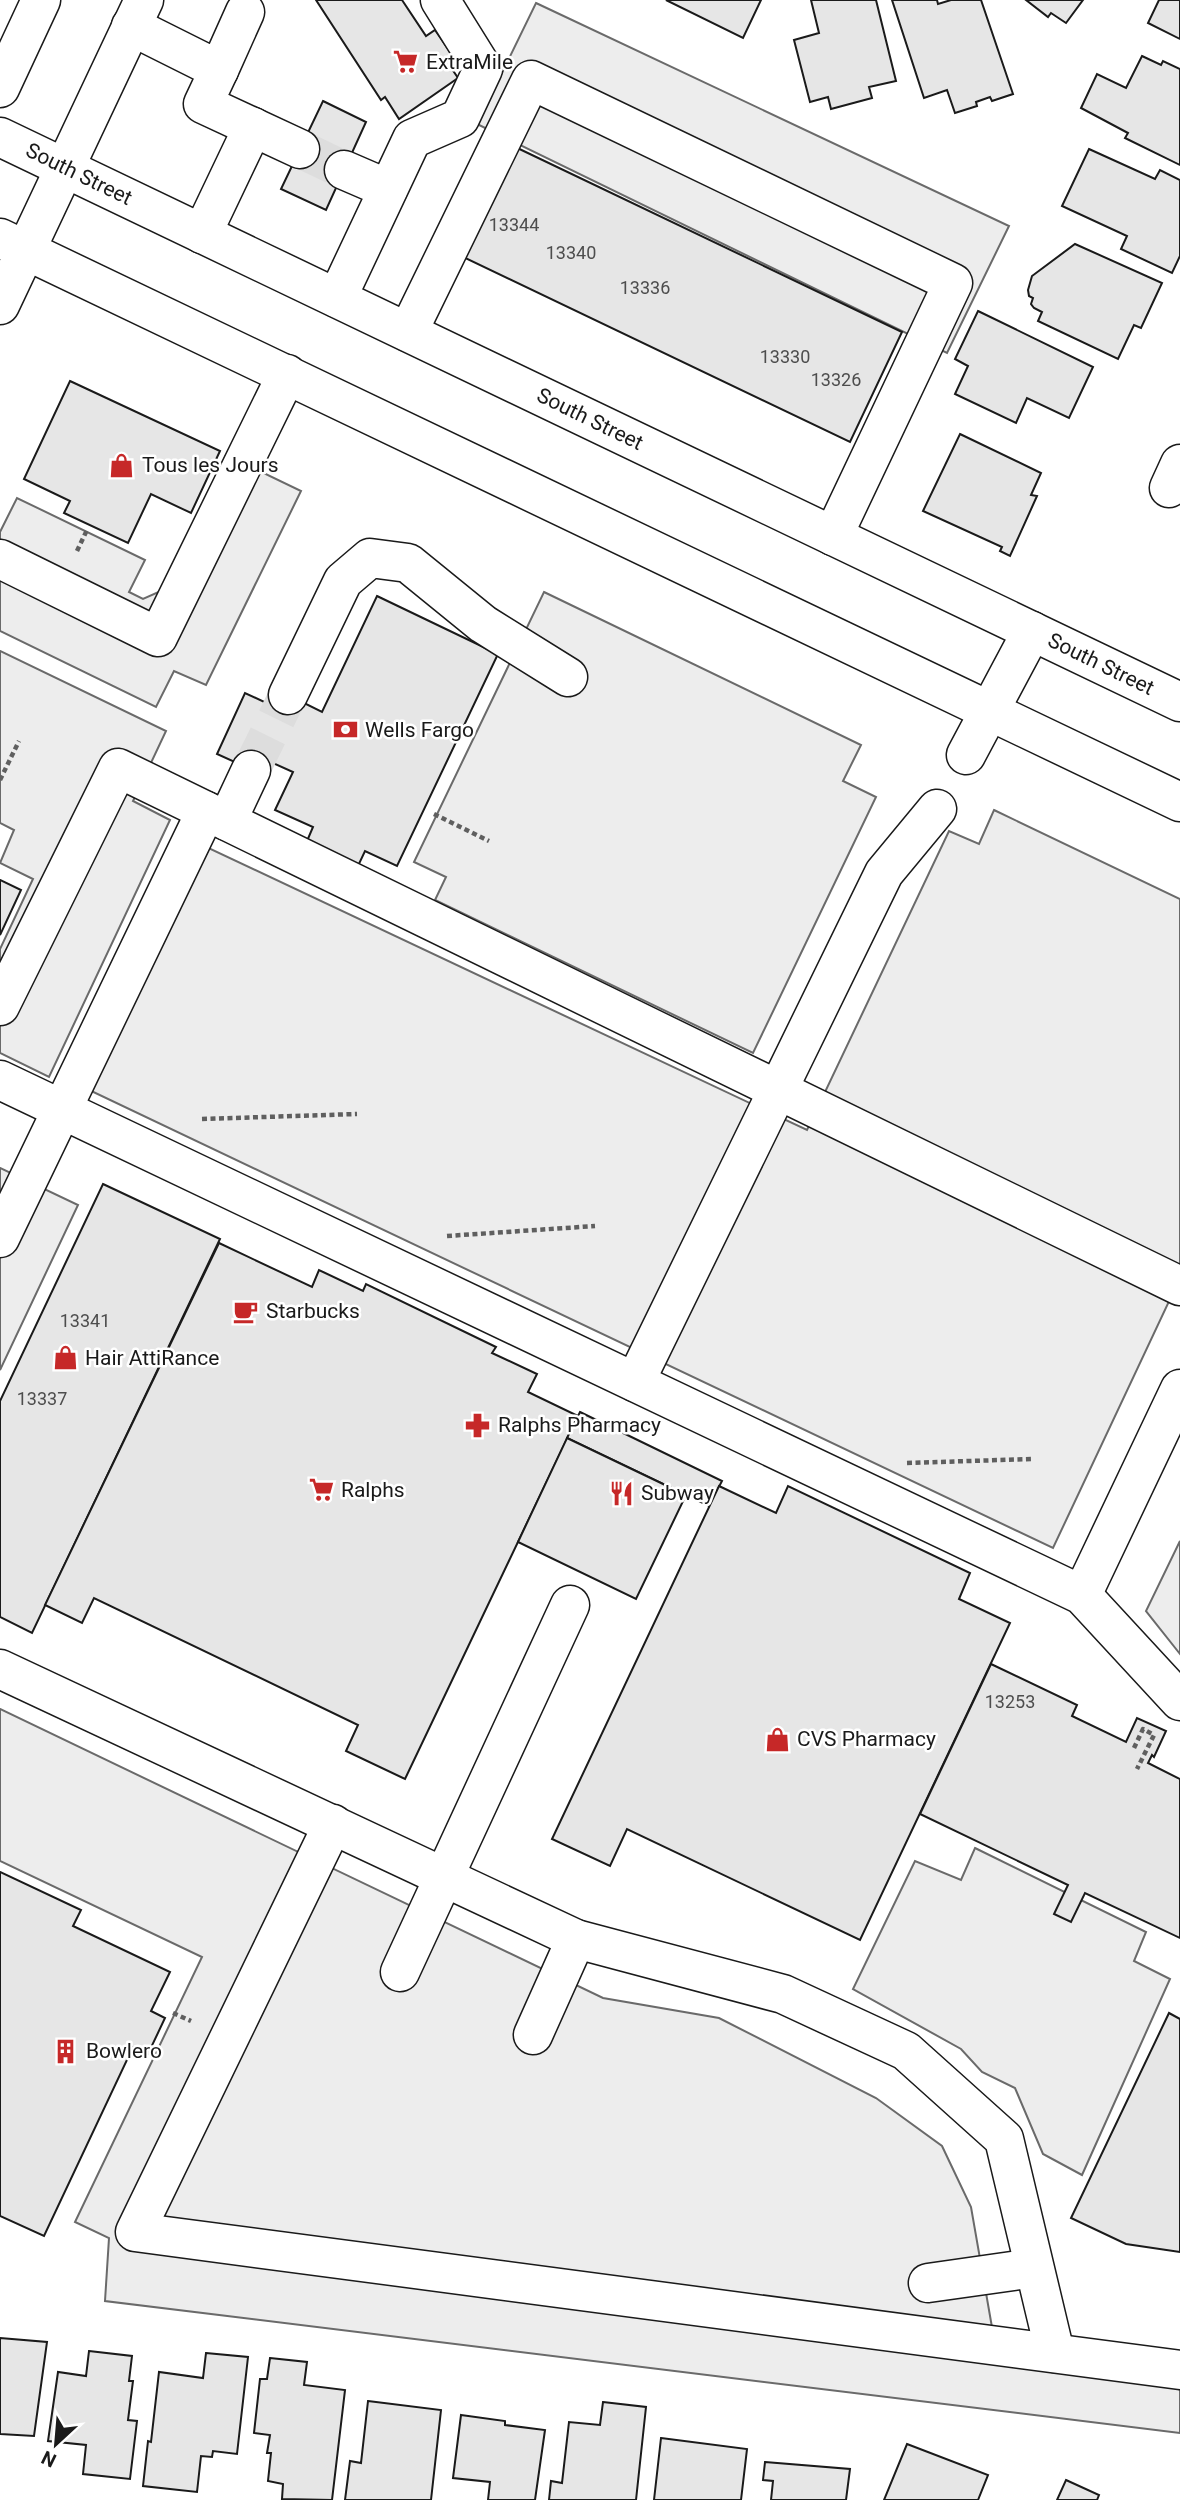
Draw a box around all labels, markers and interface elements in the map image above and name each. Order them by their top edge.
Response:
supermarket icon: ExtraMile [392,48,420,76]
place label: ExtraMile [426,50,513,74]
street label: South Street [22,138,136,210]
house number: 13344 [489,214,539,235]
house number: 13340 [546,242,596,263]
house number: 13336 [620,277,670,298]
house number: 13330 [760,346,810,367]
house number: 13326 [811,369,861,390]
street label: South Street [533,383,647,455]
shop icon: Tous les Jours [108,451,136,479]
place label: Tous les Jours [142,453,279,477]
street label: South Street [1044,628,1158,700]
bank icon: Wells Fargo [331,716,359,744]
place label: Wells Fargo [365,718,474,742]
cafe icon: Starbucks [232,1297,260,1325]
place label: Starbucks [266,1299,360,1323]
house number: 13341 [60,1310,110,1331]
shop icon: Hair AttiRance [51,1344,79,1372]
place label: Hair AttiRance [85,1346,219,1370]
house number: 13337 [17,1388,67,1409]
pharmacy icon: Ralphs Pharmacy [464,1411,492,1439]
place label: Ralphs Pharmacy [498,1413,661,1437]
supermarket icon: Ralphs [307,1476,335,1504]
place label: Ralphs [341,1478,405,1502]
restaurant icon: Subway [607,1479,635,1507]
place label: Subway [641,1481,714,1505]
house number: 13253 [985,1691,1035,1712]
shop icon: CVS Pharmacy [763,1725,791,1753]
place label: CVS Pharmacy [797,1727,936,1751]
building icon: Bowlero [52,2037,80,2065]
place label: Bowlero [86,2039,162,2063]
north arrow [21,2409,91,2479]
text: N [38,2446,60,2472]

